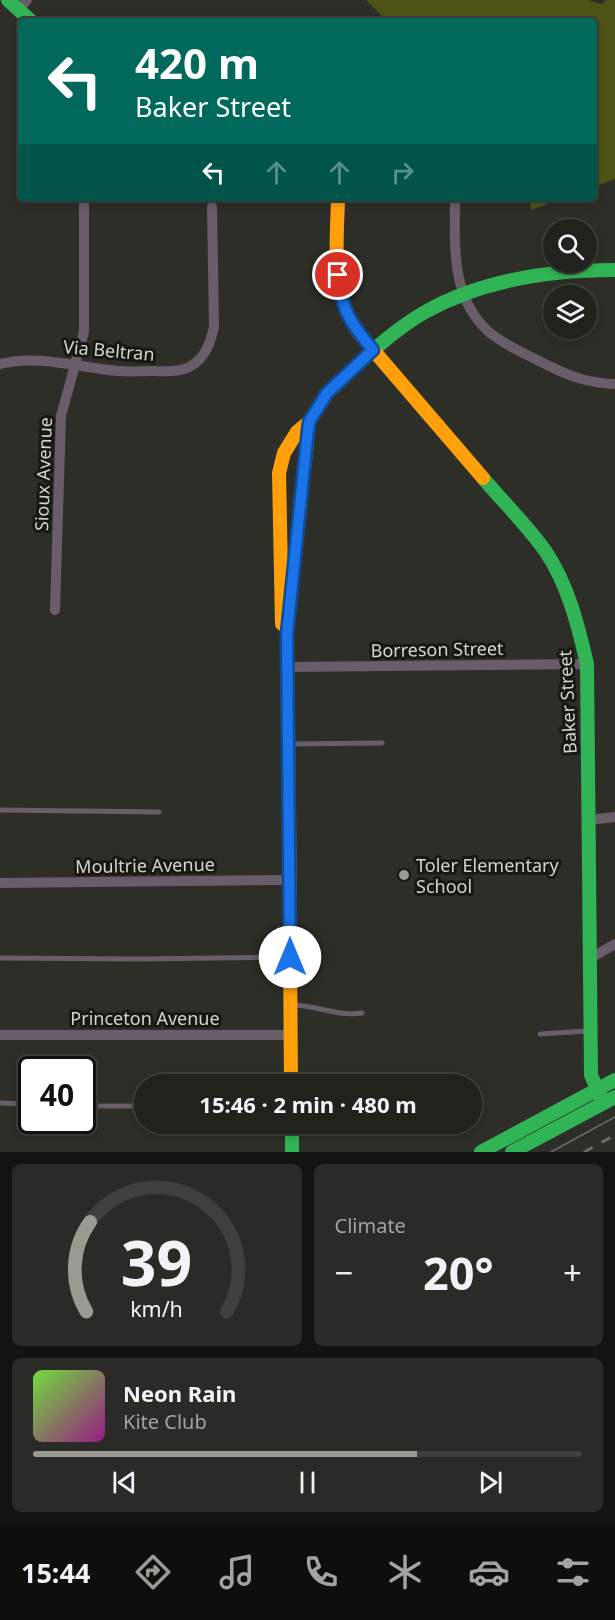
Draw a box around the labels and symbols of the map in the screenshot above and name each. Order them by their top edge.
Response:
pin [312,249,363,300]
street label: Via Beltran [62,334,156,366]
street label: Sioux Avenue [29,417,57,531]
street label: Borreson Street [370,636,504,662]
street label: Baker Street [552,649,582,755]
street label: Moultrie Avenue [75,852,215,878]
place label: Toler Elementary School [416,853,559,898]
marker: Toler Elementary School [397,868,411,882]
position arrow [258,925,322,989]
street label: Princeton Avenue [70,1006,220,1030]
speed limit sign: 40 [18,1056,96,1134]

